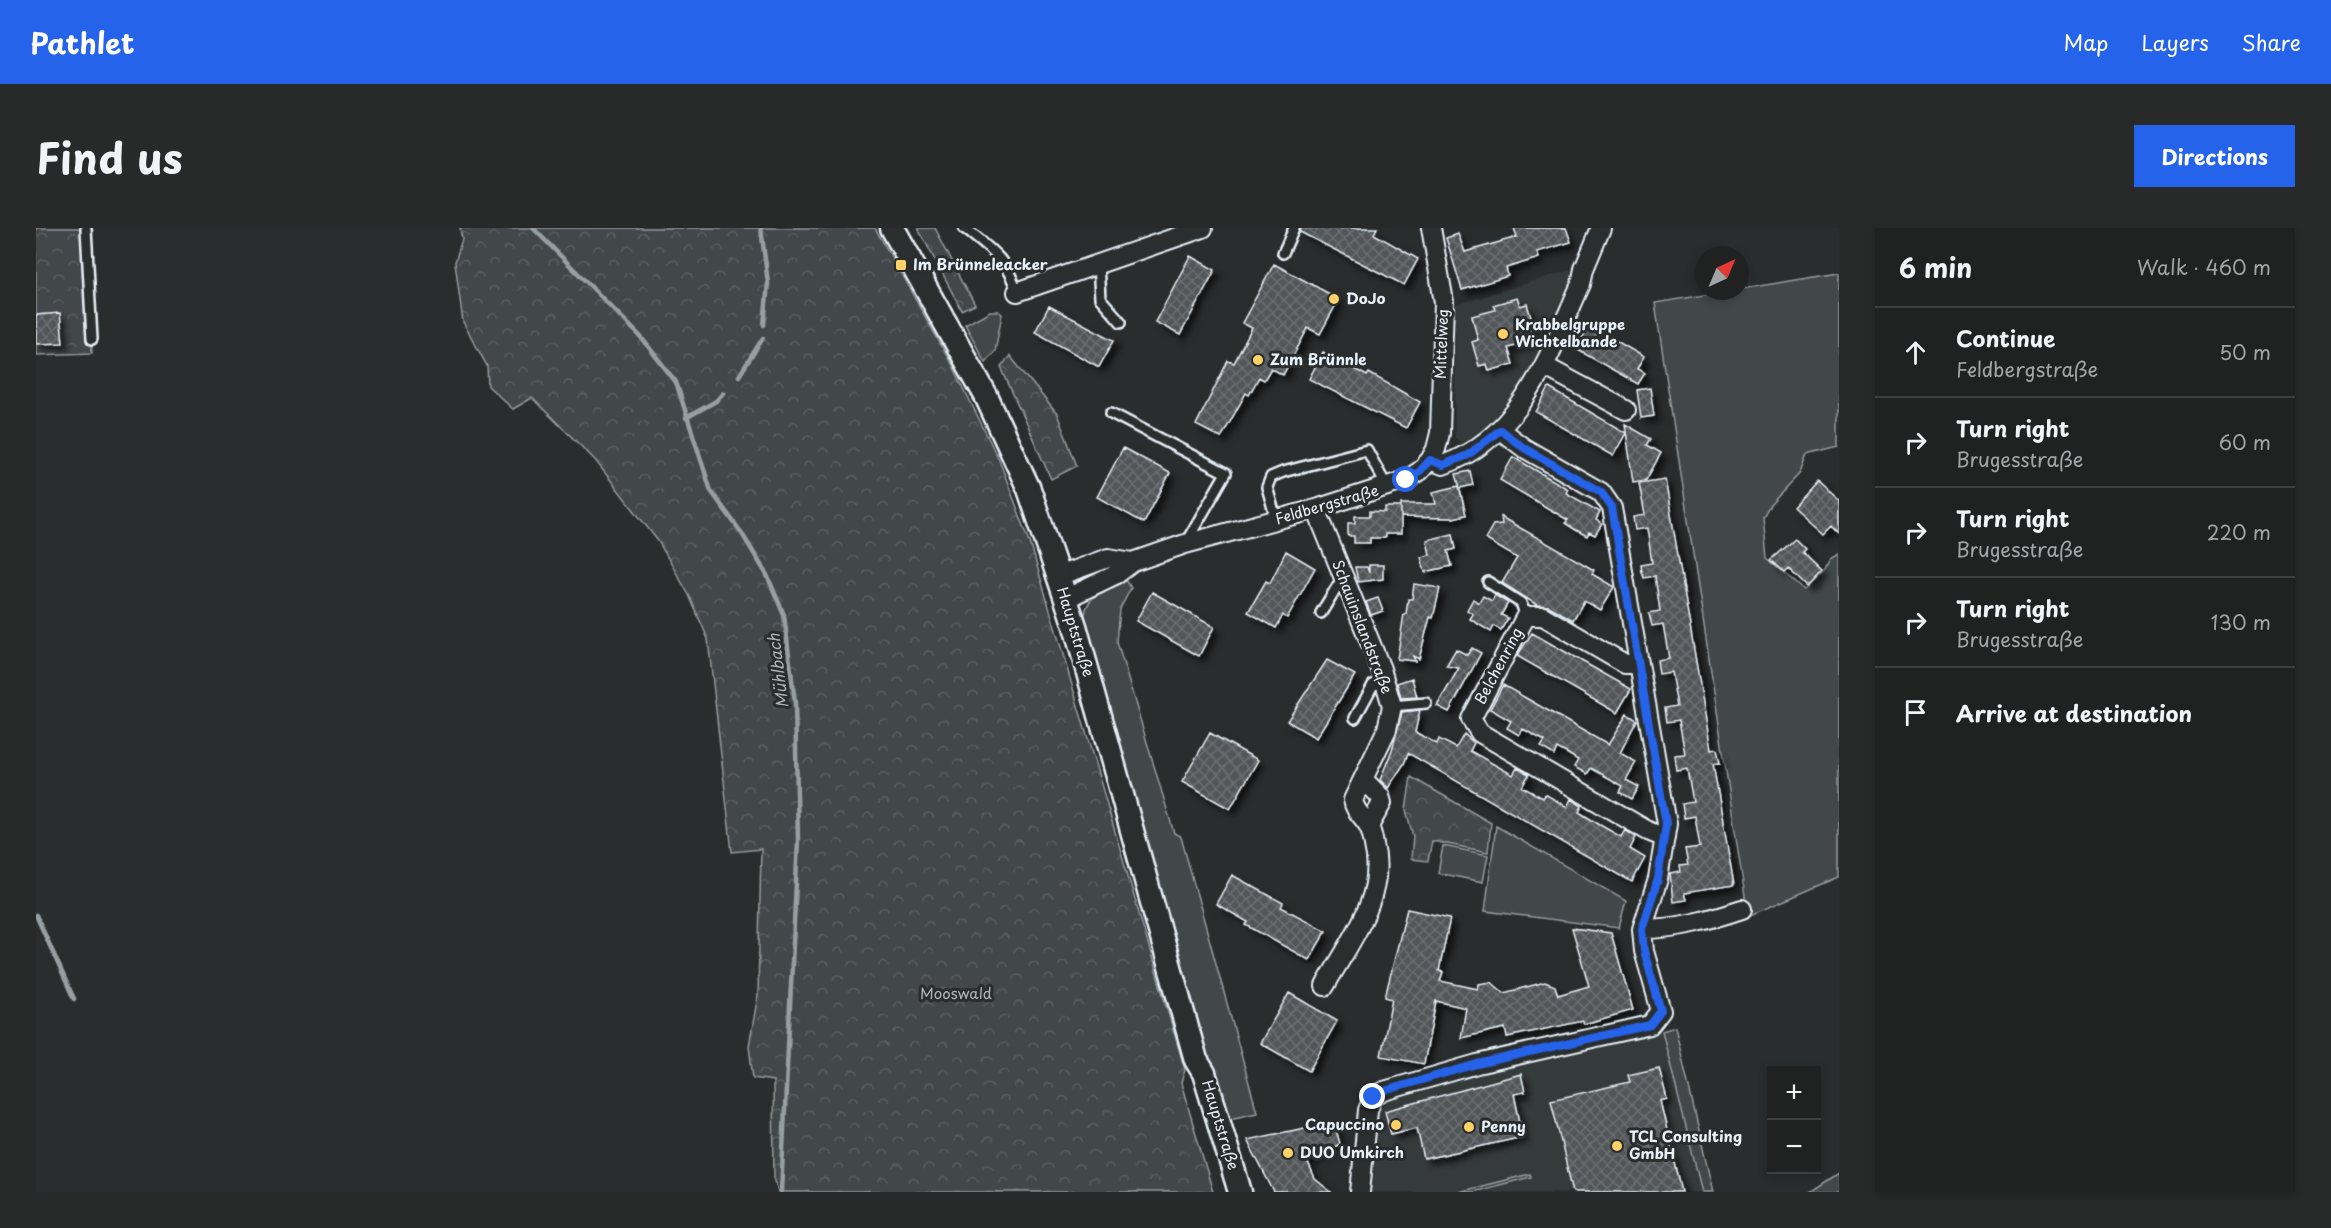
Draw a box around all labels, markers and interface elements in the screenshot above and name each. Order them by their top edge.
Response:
text: Pathlet [30,21,134,64]
text: Map [2064,26,2108,58]
text: Layers [2141,26,2209,58]
text: Share [2242,26,2301,58]
text: Find us [36,125,183,188]
button: Directions [2134,125,2295,187]
north arrow [1695,246,1749,300]
text: 6 min [1899,248,1972,287]
place label: Im Brünneleacker [913,252,1048,275]
text: Walk · 460 m [2137,252,2271,282]
marker: Im Brünneleacker [894,258,908,272]
place label: DoJo [1346,286,1386,309]
marker: DoJo [1327,292,1341,306]
street label: Mittelweg [1428,308,1453,379]
place label: Krabbelgruppe Wichtelbande [1515,312,1625,352]
text: Continue [1956,321,2055,354]
marker: Krabbelgruppe Wichtelbande [1496,327,1510,341]
icon: ahead [1899,336,1932,369]
text: 50 m [2219,337,2271,367]
place label: Zum Brünnle [1270,347,1366,370]
marker: Zum Brünnle [1251,353,1265,367]
text: Feldbergstraße [1956,354,2098,384]
text: Turn right [1956,411,2069,444]
icon: right [1899,426,1932,459]
text: 60 m [2219,427,2271,457]
text: Brugesstraße [1956,444,2083,474]
route start [1392,466,1418,492]
street label: Feldbergstraße [1272,478,1381,529]
text: Turn right [1956,501,2069,534]
icon: right [1899,516,1932,549]
text: 220 m [2207,517,2271,547]
text: Brugesstraße [1956,534,2083,564]
street label: Schauinslandstraße [1327,556,1400,697]
street label: Hauptstraße [1052,584,1101,679]
text: Turn right [1956,591,2069,624]
icon: right [1899,606,1932,639]
text: 130 m [2211,607,2271,637]
street label: Belchenring [1468,623,1528,708]
text: Brugesstraße [1956,624,2083,654]
water label: Mühlbach [760,632,793,710]
icon: arrive [1899,696,1932,729]
text: Arrive at destination [1956,696,2192,729]
park label: Mooswald [920,981,992,1004]
map controls [1767,1066,1821,1174]
button: + [1767,1066,1821,1120]
street label: Hauptstraße [1197,1077,1246,1172]
route end [1359,1083,1385,1109]
place label: Capuccino [1305,1112,1384,1135]
place label: Penny [1481,1114,1526,1137]
marker: Capuccino [1389,1118,1403,1132]
marker: Penny [1462,1120,1476,1134]
button: − [1767,1120,1821,1174]
place label: TCL Consulting GmbH [1629,1124,1742,1164]
marker: TCL Consulting GmbH [1610,1139,1624,1153]
place label: DUO Umkirch [1300,1140,1404,1163]
marker: DUO Umkirch [1281,1146,1295,1160]

